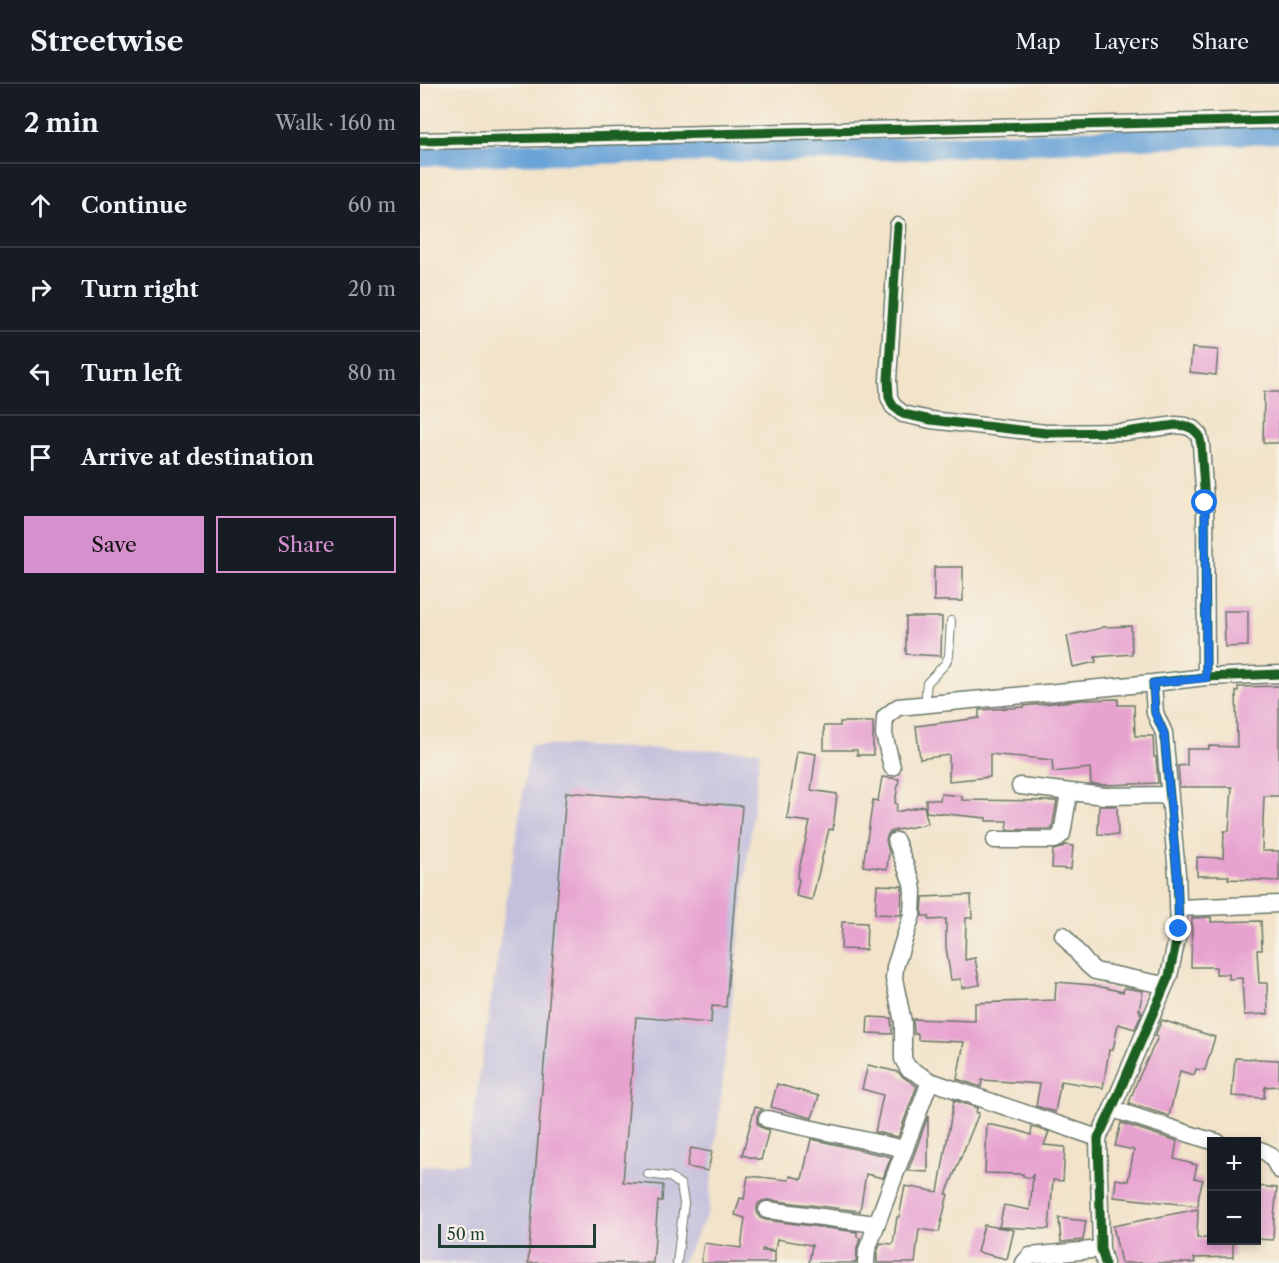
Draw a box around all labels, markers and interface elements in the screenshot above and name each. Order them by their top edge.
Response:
text: Streetwise [30,24,184,58]
text: Map [1016,29,1061,54]
text: Layers [1094,29,1159,54]
text: Share [1192,29,1249,54]
text: 2 min [24,107,99,139]
text: Walk · 160 m [275,111,396,135]
icon: ahead [24,189,57,222]
text: Continue [81,192,187,219]
text: 60 m [348,193,396,217]
icon: right [24,273,57,306]
text: Turn right [81,276,199,303]
text: 20 m [348,277,396,301]
icon: left [24,357,57,390]
text: Turn left [81,360,182,387]
text: 80 m [348,361,396,385]
icon: arrive [24,441,57,474]
text: Arrive at destination [81,444,314,471]
route start [1191,489,1217,515]
button: Save [24,516,204,573]
button: Share [216,516,396,573]
route end [1165,915,1191,941]
map controls [1207,1137,1261,1245]
button: + [1207,1137,1261,1191]
button: − [1207,1191,1261,1245]
scale bar [438,1221,596,1248]
text: 50 m [447,1224,485,1244]

